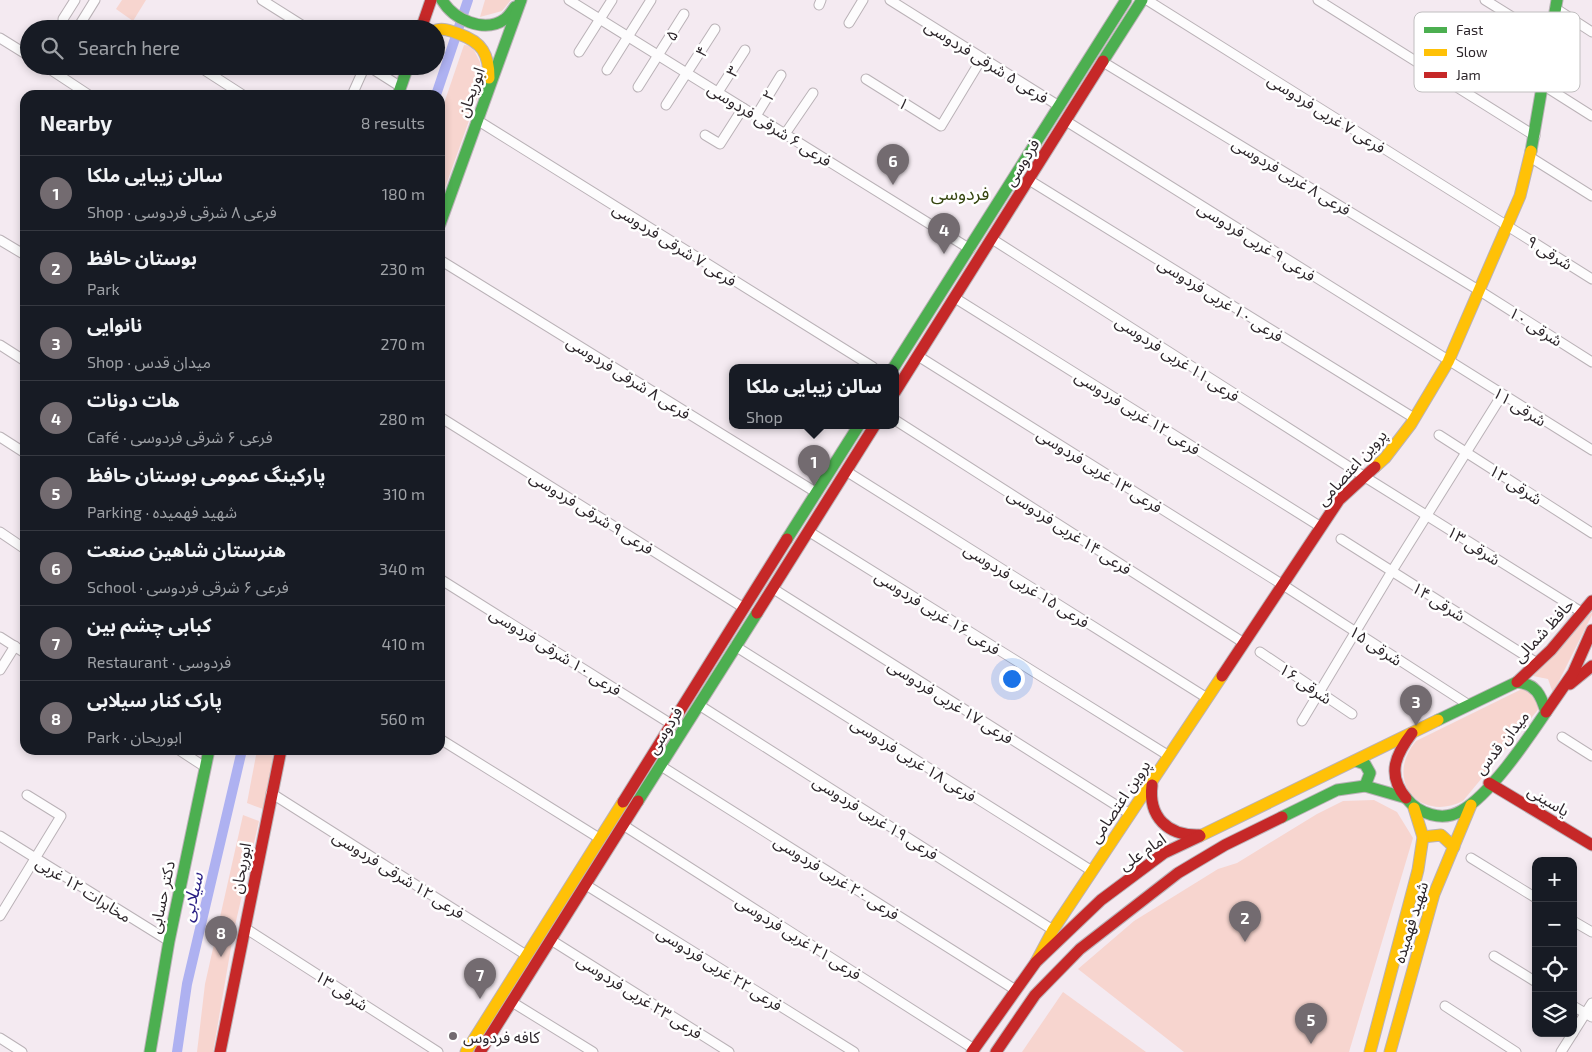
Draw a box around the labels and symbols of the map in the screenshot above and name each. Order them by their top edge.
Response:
legend [1414,12,1580,92]
street label: فرعی ۵ شرقی فردوسی [921,15,1052,108]
text: Fast [1456,21,1483,38]
street label: ۵ [661,26,681,44]
street label: ۴ [691,42,711,60]
text: Slow [1456,43,1488,60]
street label: ۳ [722,62,742,80]
street label: ابوریحان [452,64,489,120]
text: Jam [1456,66,1481,83]
street label: فرعی ۷ غربی فردوسی [1264,69,1389,158]
street label: فرعی ۶ شرقی فردوسی [704,78,835,171]
street label: ۲ [758,86,778,104]
street label: ۱ [895,93,913,113]
street label: فرعی ۸ غربی فردوسی [1229,133,1355,220]
street label: فردوسی [999,135,1044,190]
pin: 6 [877,144,909,185]
district label: فردوسی [931,182,989,205]
street label: فرعی ۹ غربی فردوسی [1194,197,1319,286]
street label: فرعی ۷ شرقی فردوسی [609,198,740,291]
pin: 4 [928,213,960,254]
street label: شرقی ۹ [1523,231,1576,274]
street label: فرعی ۱۰ غربی فردوسی [1154,253,1287,346]
street label: شرقی ۱۰ [1505,302,1566,351]
street label: فرعی ۱۱ غربی فردوسی [1112,311,1244,406]
street label: فرعی ۸ شرقی فردوسی [563,331,694,424]
street label: فرعی ۱۲ غربی فردوسی [1071,366,1204,459]
street label: ۱۱ شرقی [1489,382,1550,431]
street label: فرعی ۱۳ غربی فردوسی [1033,424,1166,517]
street label: پروین اعتصامی [1312,425,1392,511]
pin: 1 [798,445,830,486]
street label: ۱۲ شرقی [1485,460,1546,509]
street label: فرعی ۹ شرقی فردوسی [526,466,657,559]
street label: فرعی ۱۴ غربی فردوسی [1004,484,1136,579]
street label: ۱۳ شرقی [1443,521,1504,570]
street label: فرعی ۱۵ غربی فردوسی [960,539,1093,632]
street label: فرعی ۱۶ غربی فردوسی [871,566,1004,659]
street label: ۱۴ شرقی [1408,577,1469,626]
street label: حافظ شمالی [1509,594,1578,667]
street label: فرعی ۱۰ شرقی فردوسی [486,603,625,700]
street label: ۱۵ شرقی [1345,621,1406,670]
street label: فرعی ۱۷ غربی فردوسی [884,655,1017,748]
street label: ۱۶ شرقی [1276,659,1336,708]
your location [999,666,1025,692]
pin: 3 [1400,685,1432,726]
street label: فردوسی [642,703,687,758]
street label: میدان قدس [1470,706,1533,778]
street label: فرعی ۱۸ غربی فردوسی [847,713,980,806]
street label: پروین اعتصامی [1084,756,1156,847]
street label: فرعی ۱۹ غربی فردوسی [809,771,942,864]
street label: یاسینی [1524,780,1573,821]
street label: فرعی ۱۲ شرقی فردوسی [329,826,468,923]
street label: امام علی [1115,828,1171,877]
street label: فرعی ۲۰ غربی فردوسی [770,831,903,924]
street label: ابوریحان [226,841,255,895]
street label: مخابرات ۱۲ غربی [32,852,135,927]
street label: دکتر حسابی [144,859,179,935]
water label: سیلابی [175,869,208,924]
street label: شهید فهمیده [1389,879,1432,965]
street label: فرعی ۲۱ غربی فردوسی [732,891,865,984]
pin: 2 [1229,901,1261,942]
pin: 8 [205,916,237,957]
street label: فرعی ۲۲ غربی فردوسی [653,922,786,1015]
street label: فرعی ۲۳ غربی فردوسی [573,950,706,1043]
pin: 7 [464,958,496,999]
street label: ۱۳ شرقی [311,966,372,1015]
pin: 5 [1295,1003,1327,1044]
place label: کافه فردوس [463,1027,540,1047]
marker: کافه فردوس [447,1030,459,1042]

